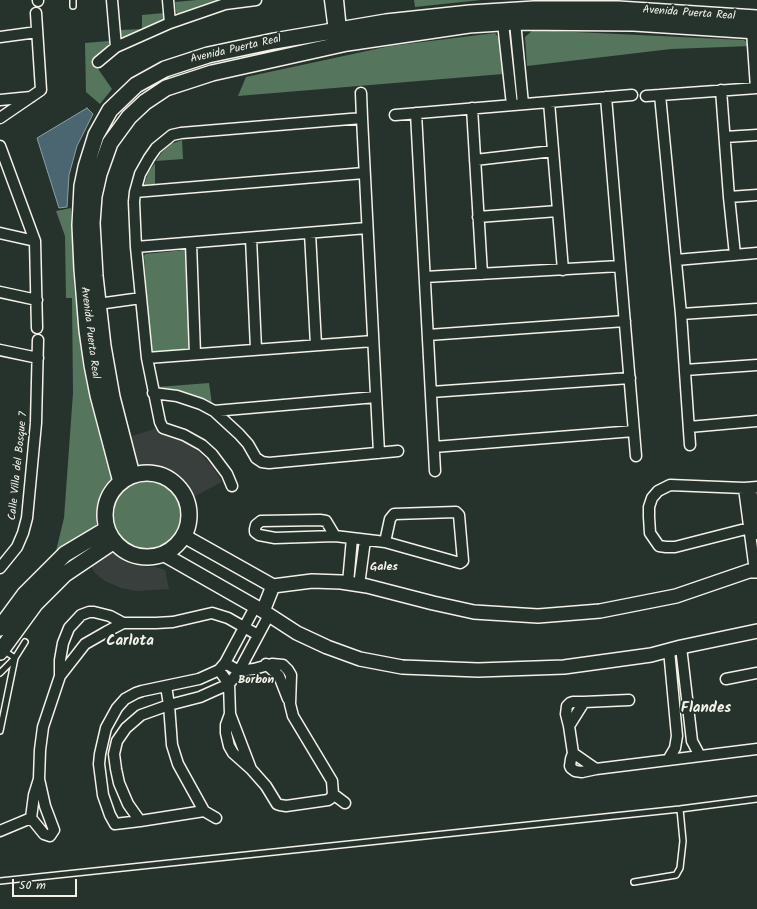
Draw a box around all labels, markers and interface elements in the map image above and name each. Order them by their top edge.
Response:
street label: Avenida Puerta Real [642,4,736,24]
street label: Avenida Puerta Real [189,33,283,67]
street label: Avenida Puerta Real [77,286,101,380]
street label: Calle Villa del Bosque 7 [7,411,31,521]
district label: Gales [370,561,398,575]
district label: Carlota [106,633,154,651]
district label: Borbon [238,674,274,688]
district label: Flandes [681,700,731,718]
scale bar [14,871,79,897]
text: 50 m [19,876,46,895]

